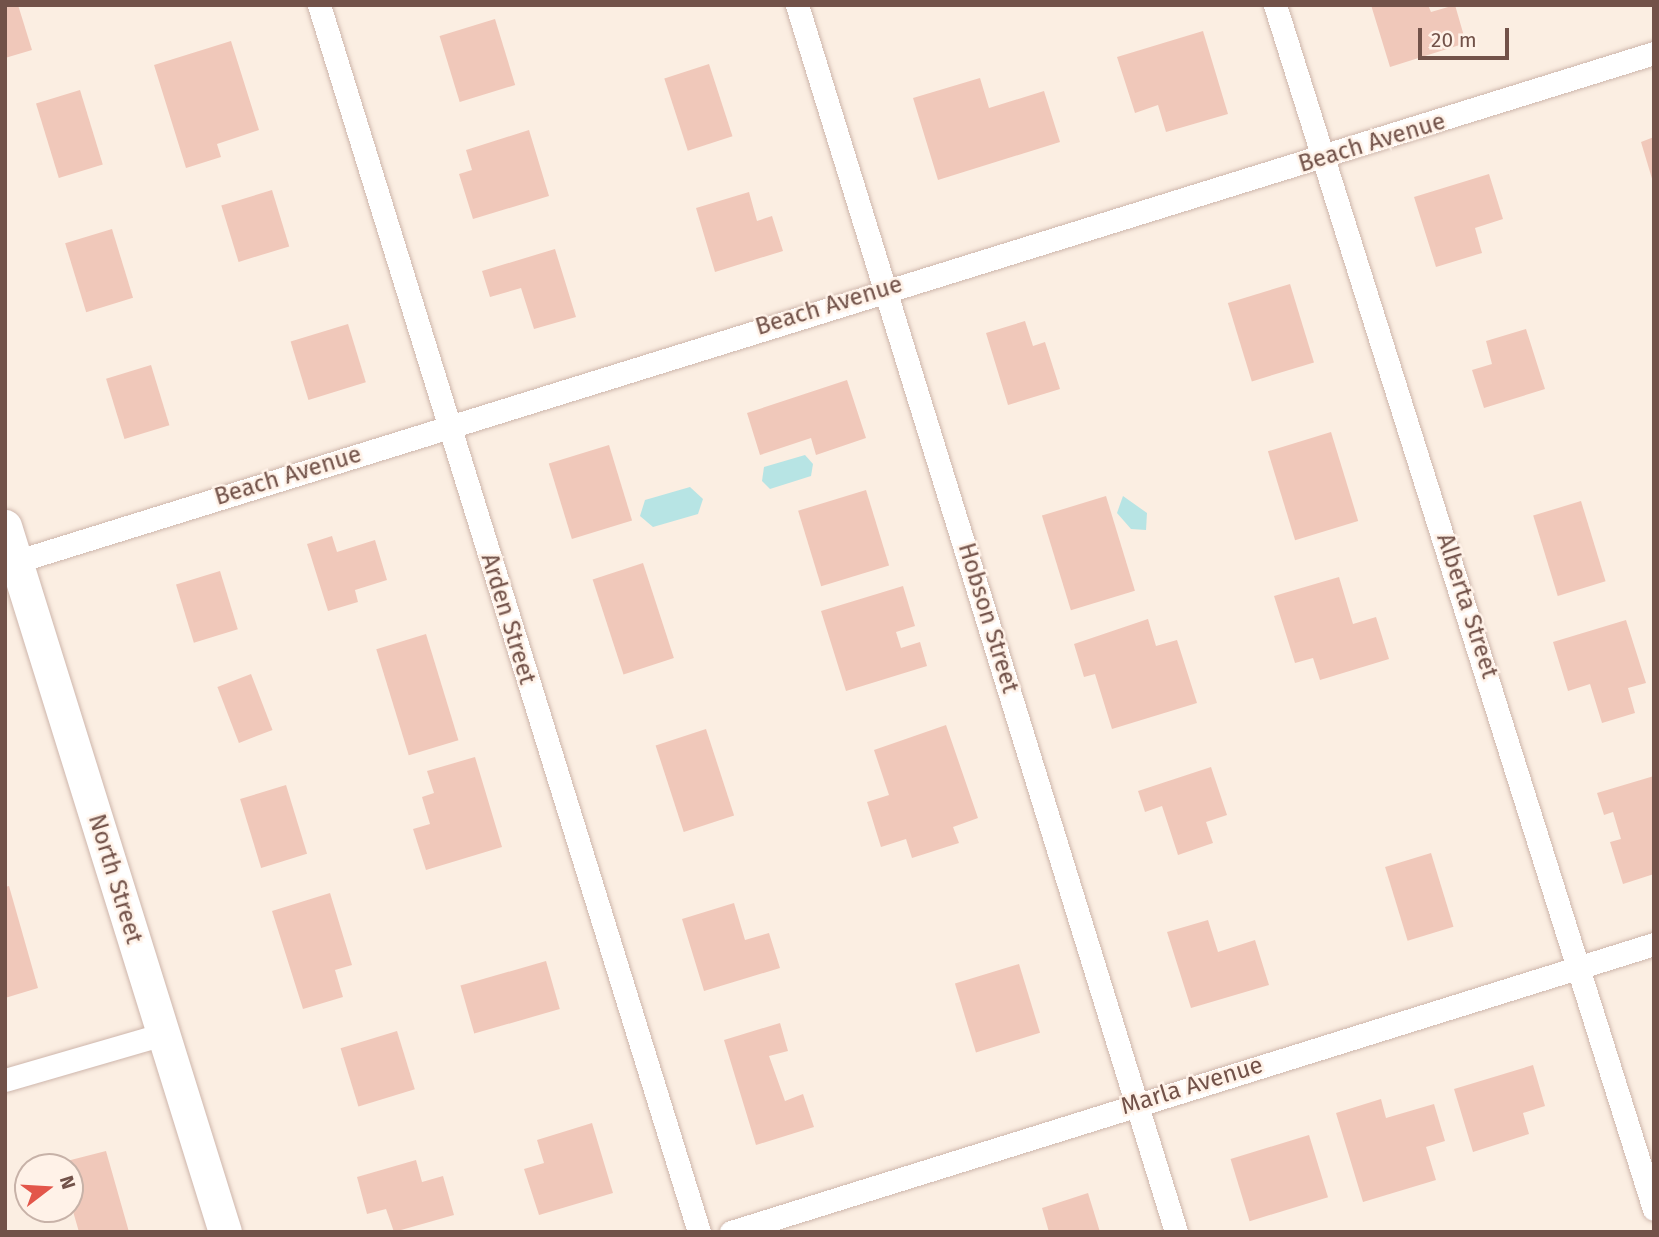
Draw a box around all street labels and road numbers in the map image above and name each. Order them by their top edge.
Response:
street label: Beach Avenue [1295,107,1449,179]
street label: Beach Avenue [752,270,906,342]
street label: Beach Avenue [211,440,365,512]
street label: Alberta Street [1430,530,1504,682]
street label: Hobson Street [952,540,1024,696]
street label: Arden Street [474,550,542,688]
street label: North Street [82,811,148,947]
street label: Marla Avenue [1118,1051,1266,1121]

